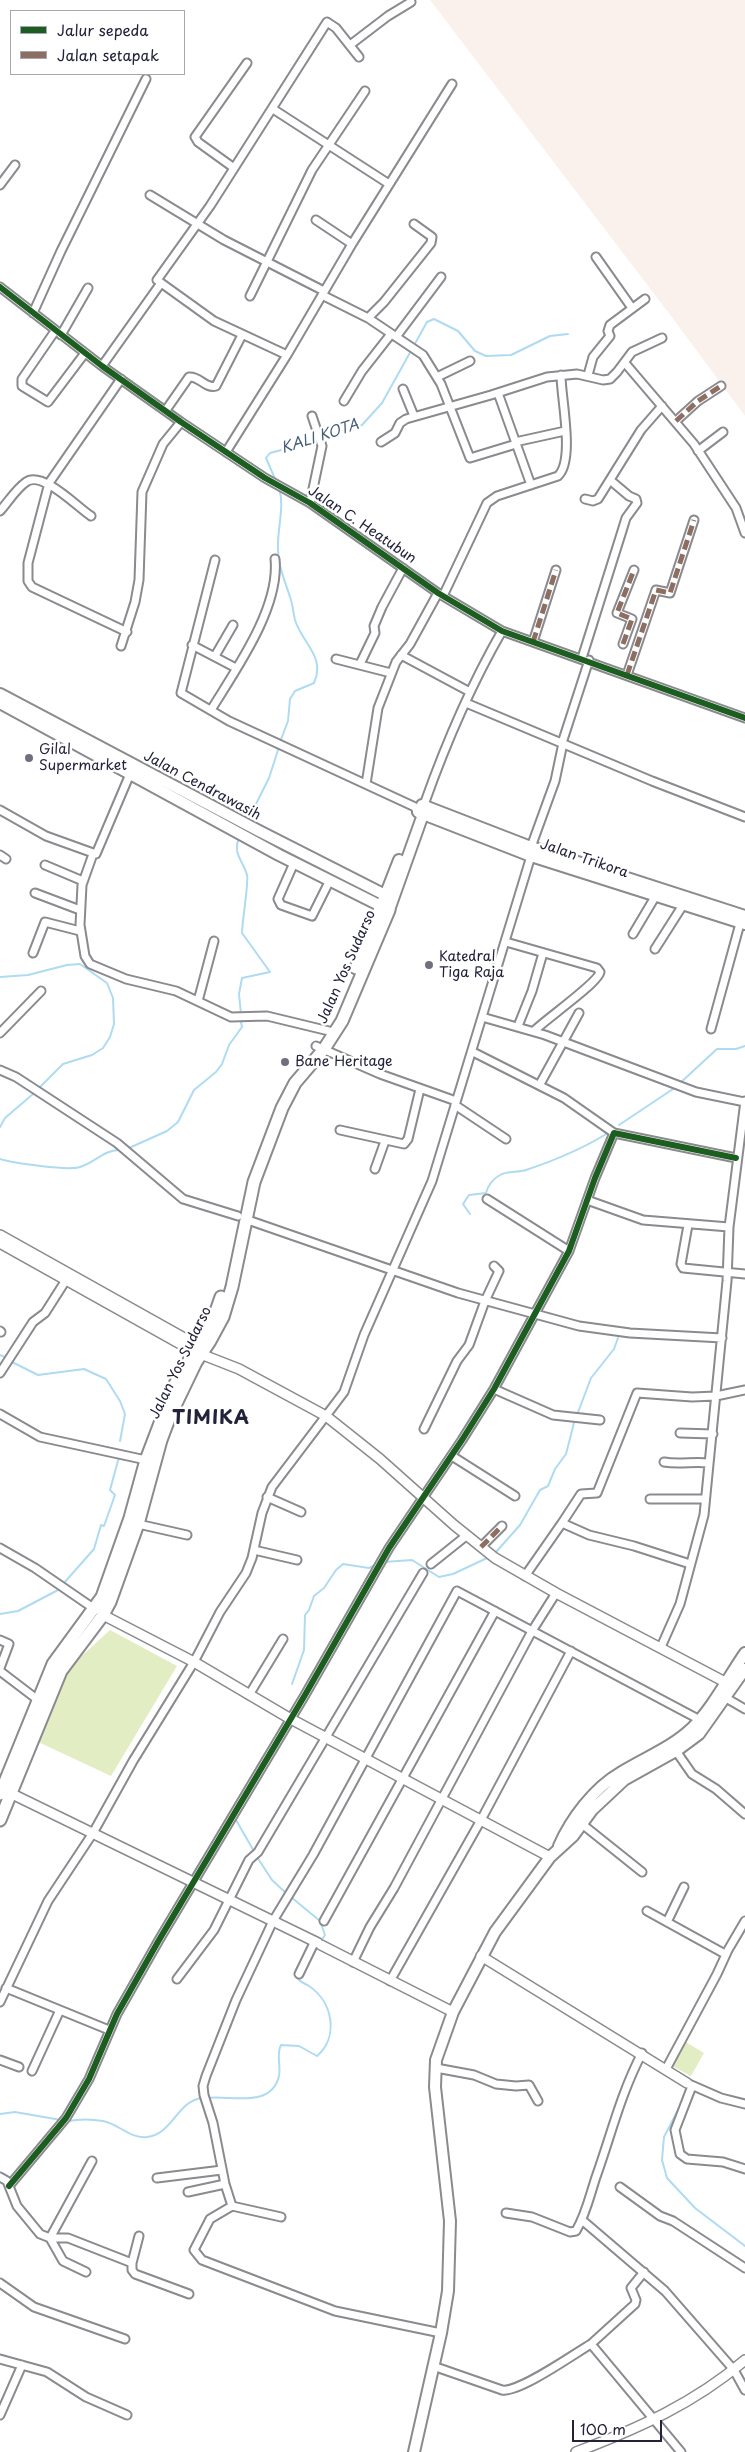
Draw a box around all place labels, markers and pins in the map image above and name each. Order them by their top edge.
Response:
place label: Gilal Supermarket [39,742,127,774]
marker: Gilal Supermarket [23,752,35,764]
place label: Katedral Tiga Raja [439,949,504,982]
marker: Katedral Tiga Raja [423,959,435,971]
place label: Bane Heritage [295,1054,393,1070]
marker: Bane Heritage [279,1056,291,1068]

